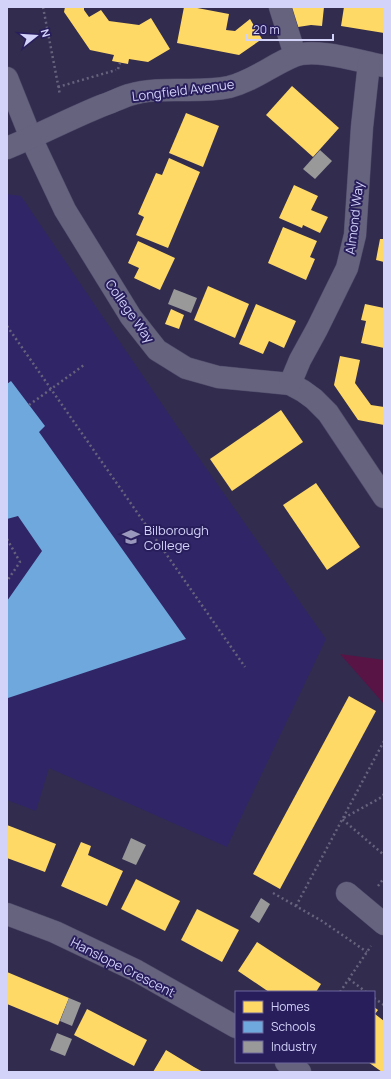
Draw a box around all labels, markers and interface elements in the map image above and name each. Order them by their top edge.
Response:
north arrow [16,16,56,56]
scale bar [247,16,333,42]
text: 20 m [253,21,280,38]
text: N [38,27,54,39]
street label: Longfield Avenue [131,75,236,105]
street label: Almond Way [341,180,367,255]
street label: College Way [101,276,159,347]
place label: Bilborough College [144,521,209,554]
school or university icon: Bilborough College [121,527,141,547]
street label: Hanslope Crescent [68,933,178,1001]
legend [235,991,375,1063]
text: Homes [271,998,310,1015]
text: Schools [271,1018,315,1035]
text: Industry [271,1038,317,1055]

